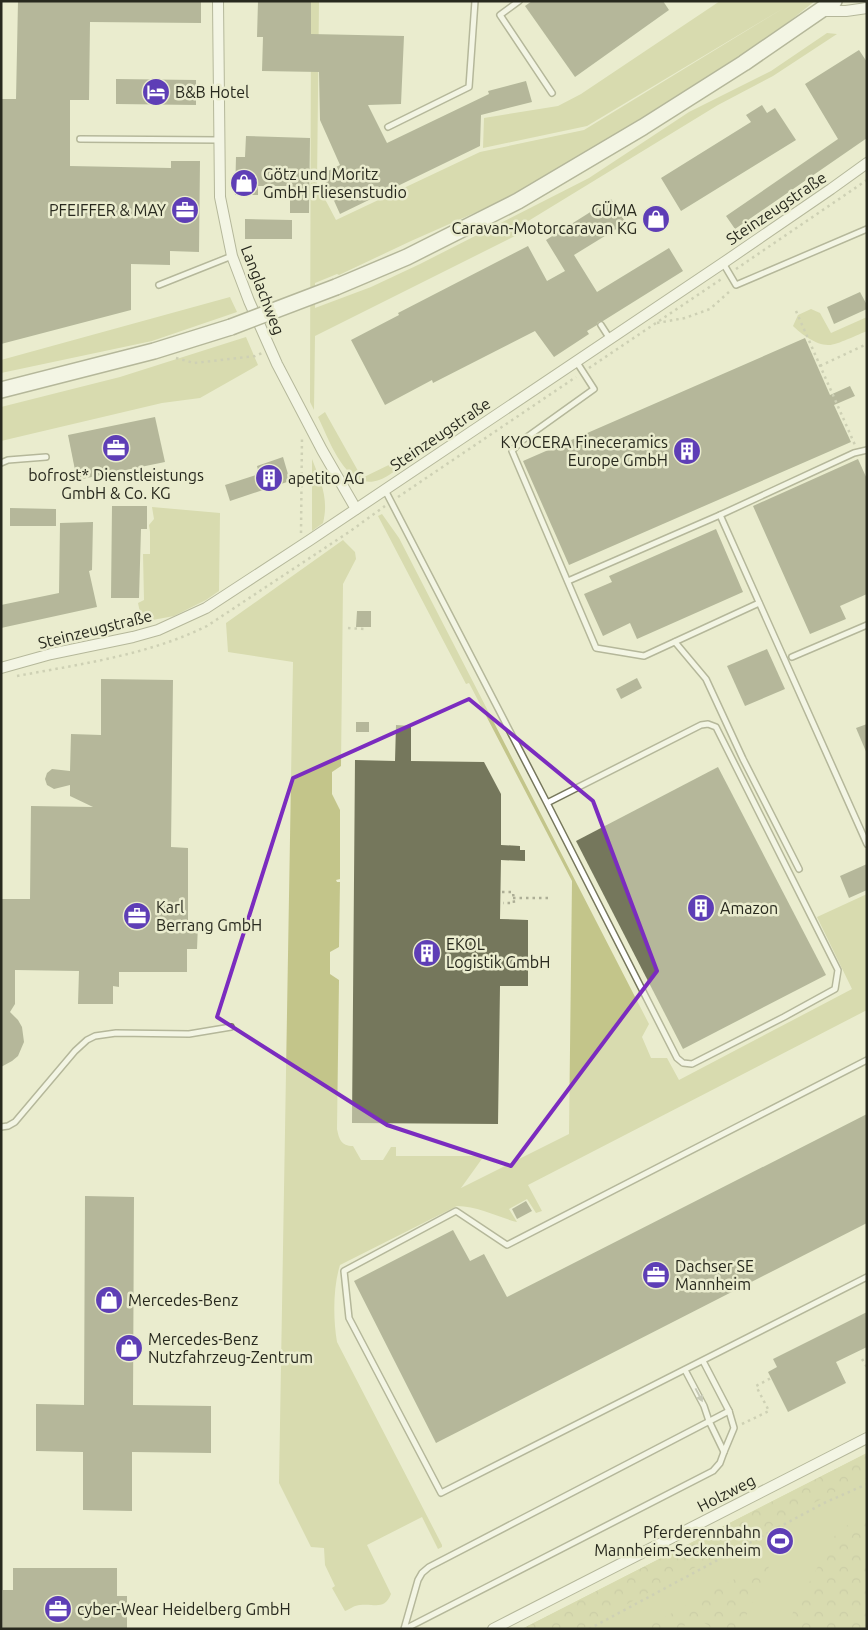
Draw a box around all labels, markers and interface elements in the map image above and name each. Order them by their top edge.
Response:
hotel icon: B&B Hotel [141,77,171,107]
place label: B&B Hotel [175,83,249,101]
place label: Götz und Moritz GmbH Fliesenstudio [263,165,407,201]
shop icon: Götz und Moritz GmbH Fliesenstudio [229,168,259,198]
street label: Steinzeugstraße [723,168,829,248]
office icon: PFEIFFER & MAY [170,195,200,225]
place label: PFEIFFER & MAY [49,201,167,219]
place label: GÜMA Caravan-Motorcaravan KG [451,201,638,237]
shop icon: GÜMA Caravan-Motorcaravan KG [641,204,671,234]
street label: Langlachweg [238,243,288,337]
street label: Steinzeugstraße [387,394,493,474]
office icon: bofrost* Dienstleistungs GmbH & Co. KG [101,433,131,463]
place label: KYOCERA Fineceramics Europe GmbH [501,433,668,469]
building icon: KYOCERA Fineceramics Europe GmbH [672,436,702,466]
building icon: apetito AG [254,463,284,493]
place label: bofrost* Dienstleistungs GmbH & Co. KG [28,466,204,502]
place label: apetito AG [288,469,365,487]
street label: Steinzeugstraße [36,606,154,652]
building icon: Amazon [686,893,716,923]
place label: Karl Berrang GmbH [156,898,262,934]
place label: Amazon [720,899,778,917]
office icon: Karl Berrang GmbH [122,901,152,931]
place label: EKOL Logistik GmbH [446,935,550,971]
building icon: EKOL Logistik GmbH [412,938,442,968]
place label: Dachser SE Mannheim [675,1257,754,1293]
office icon: Dachser SE Mannheim [641,1260,671,1290]
shop icon: Mercedes-Benz [94,1285,124,1315]
place label: Mercedes-Benz [128,1291,238,1309]
place label: Mercedes-Benz Nutzfahrzeug-Zentrum [148,1330,313,1366]
shop icon: Mercedes-Benz Nutzfahrzeug-Zentrum [114,1333,144,1363]
one-way arrow [695,1388,703,1402]
street label: Holzweg [694,1471,758,1515]
place label: Pferderennbahn Mannheim-Seckenheim [594,1523,761,1559]
sports icon: Pferderennbahn Mannheim-Seckenheim [765,1526,795,1556]
office icon: cyber-Wear Heidelberg GmbH [43,1594,73,1624]
place label: cyber-Wear Heidelberg GmbH [77,1600,291,1618]

